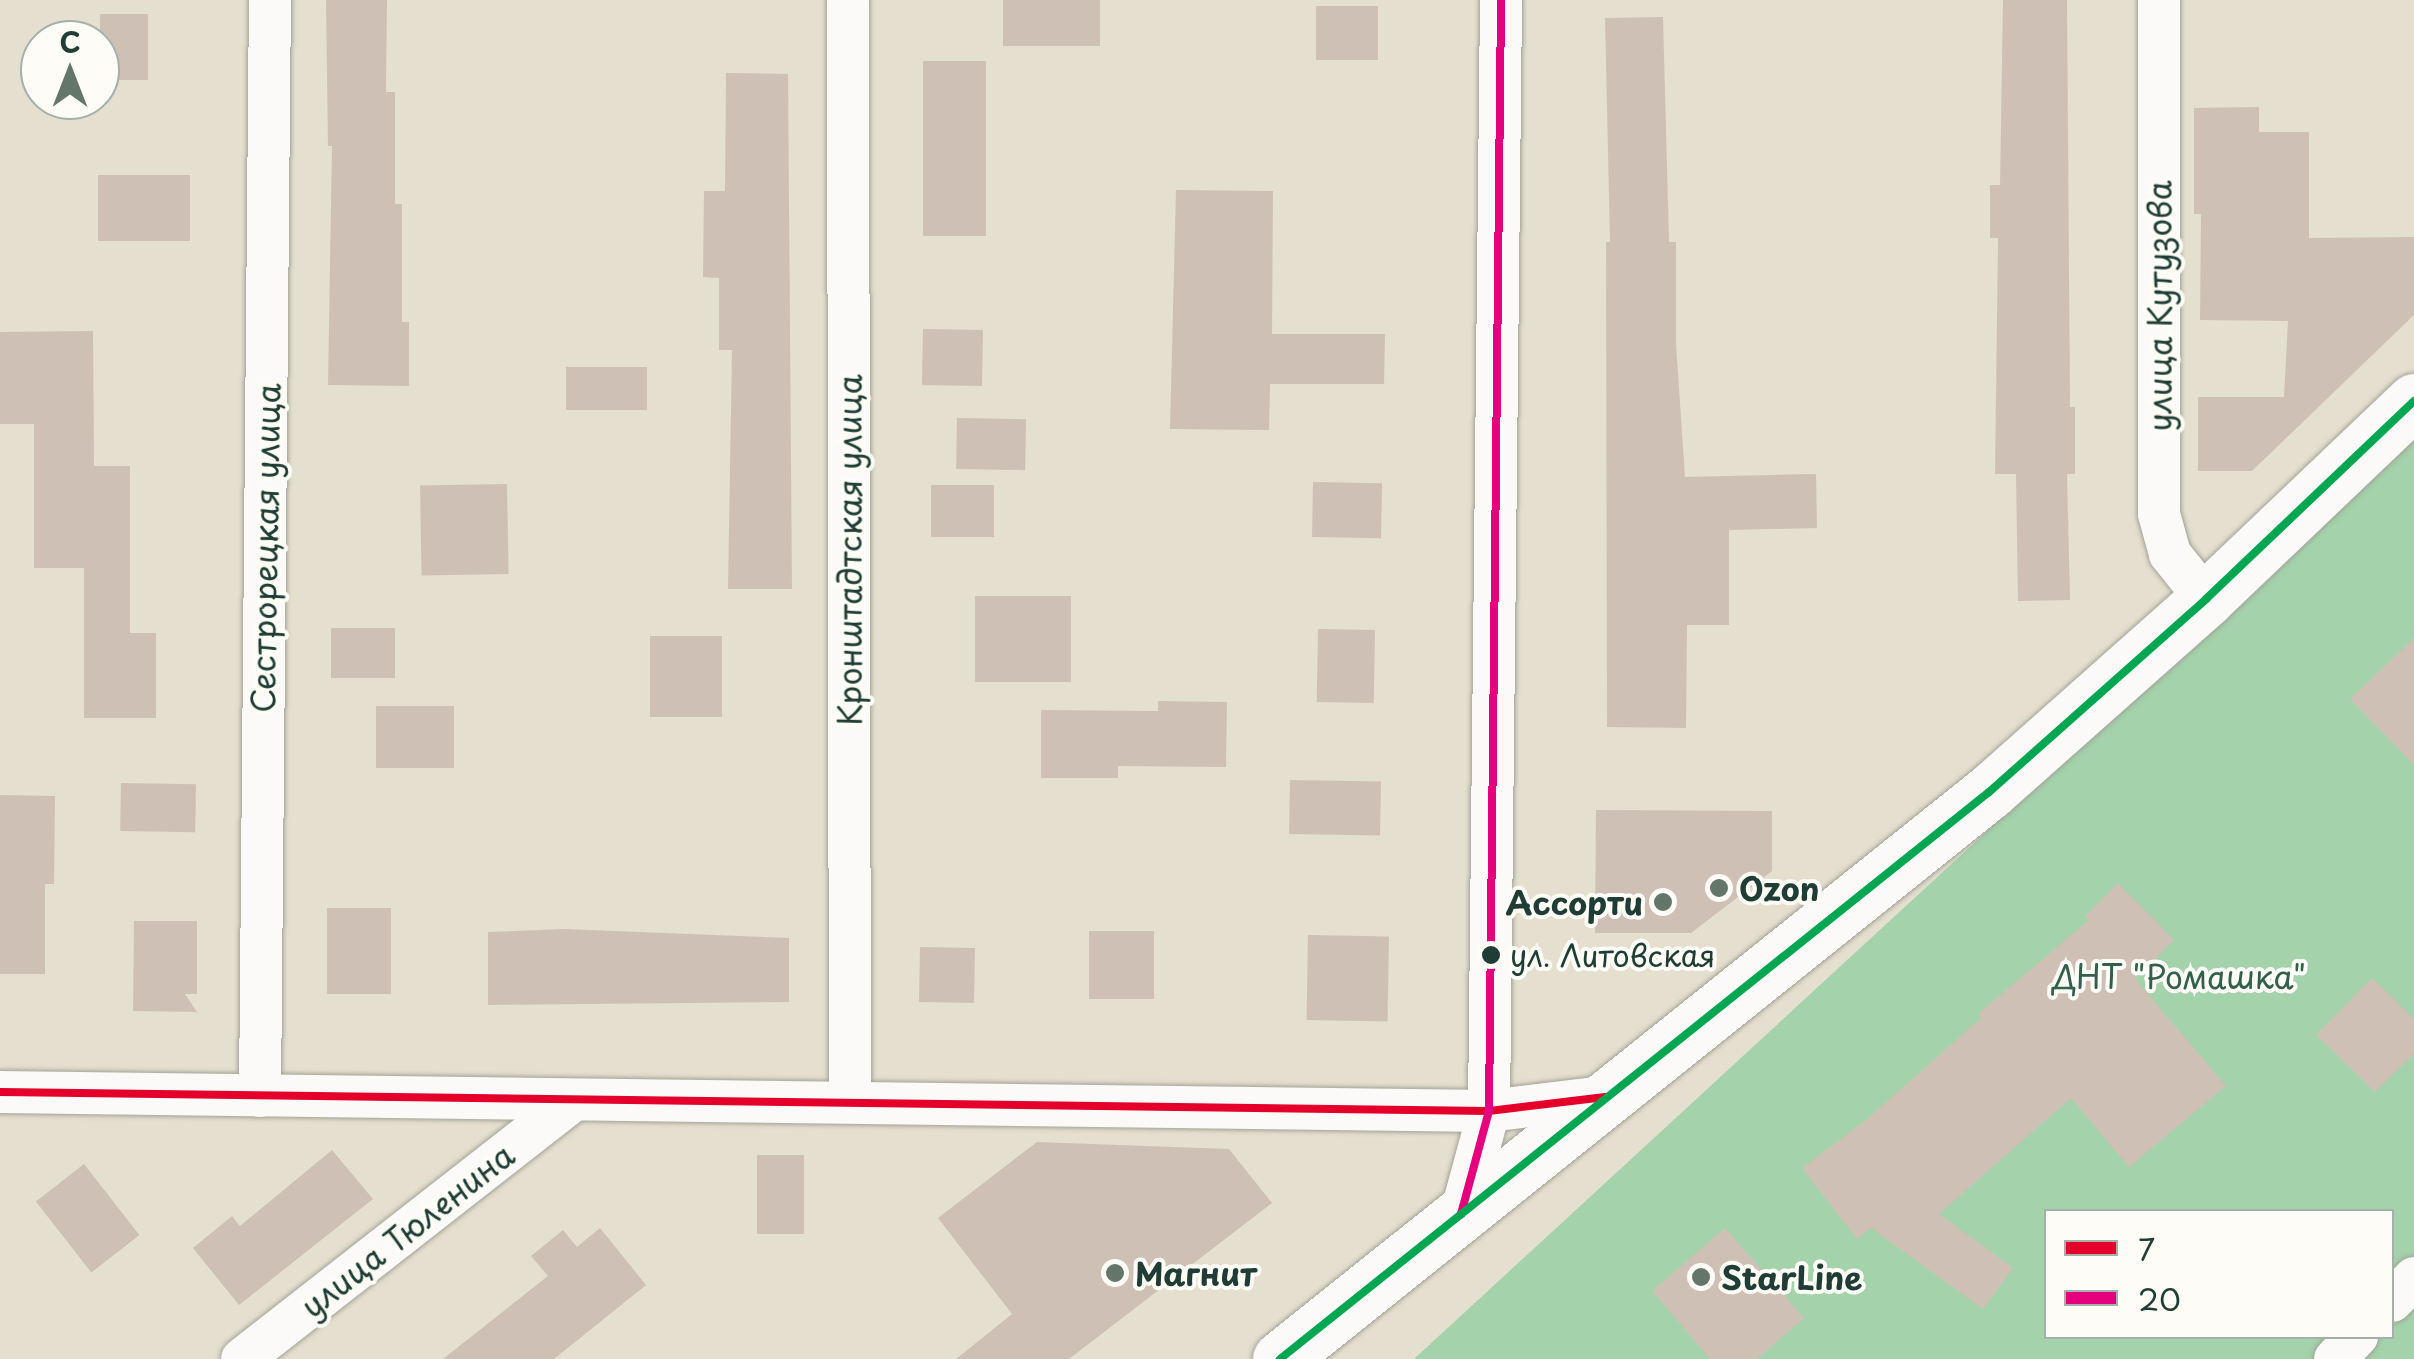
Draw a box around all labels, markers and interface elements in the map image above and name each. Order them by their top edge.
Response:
north arrow [20,20,120,120]
text: С [59,20,81,63]
street label: улица Кутузова [2140,179,2178,433]
street label: Кронштадтская улица [830,374,868,726]
street label: Сестрорецкая улица [243,382,287,714]
place label: Ozon [1739,869,1819,907]
marker: Ozon [1708,877,1730,899]
place label: Ассорти [1506,883,1643,921]
marker: Ассорти [1652,891,1674,913]
place label: ул. Литовская [1510,937,1716,973]
marker: ул. Литовская [1481,945,1501,965]
park label: ДНТ "Ромашка" [2051,957,2307,995]
street label: улица Тюленина [292,1135,522,1325]
legend [2044,1209,2394,1339]
text: 7 [2138,1226,2155,1271]
place label: Магнит [1135,1254,1257,1292]
place label: StarLine [1721,1258,1862,1296]
marker: Магнит [1104,1262,1126,1284]
marker: StarLine [1690,1266,1712,1288]
text: 20 [2138,1276,2181,1321]

